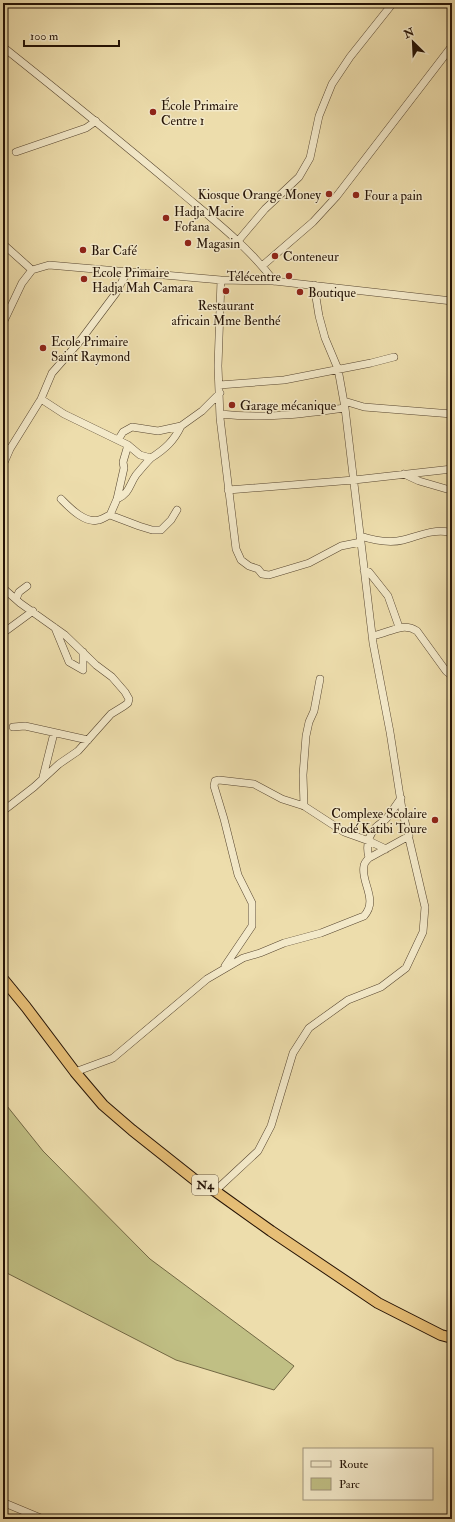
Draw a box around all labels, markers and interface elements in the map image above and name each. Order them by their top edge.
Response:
scale bar [24,22,119,48]
north arrow [393,22,433,62]
text: N [401,25,417,42]
text: 100 m [30,29,59,44]
place label: École Primaire Centre 1 [161,97,239,129]
marker: École Primaire Centre 1 [148,107,158,117]
place label: Kiosque Orange Money [198,187,321,204]
place label: Four a pain [364,188,423,205]
marker: Kiosque Orange Money [324,189,334,199]
marker: Four a pain [351,190,361,200]
place label: Hadja Macire Fofana [174,204,245,235]
marker: Hadja Macire Fofana [161,213,171,223]
place label: Magasin [196,236,241,252]
marker: Magasin [183,238,193,248]
place label: Bar Café [91,243,137,259]
marker: Bar Café [78,245,88,255]
place label: Conteneur [283,249,339,265]
marker: Conteneur [270,251,280,261]
place label: Ecole Primaire Hadja Mah Camara [92,265,194,296]
place label: Télécentre [227,269,282,285]
marker: Télécentre [284,271,294,281]
marker: Ecole Primaire Hadja Mah Camara [79,274,89,284]
place label: Boutique [308,285,357,301]
marker: Restaurant africain Mme Benthé [221,286,231,296]
marker: Boutique [295,287,305,297]
place label: Restaurant africain Mme Benthé [171,298,281,329]
place label: Ecole Primaire Saint Raymond [51,334,131,366]
marker: Ecole Primaire Saint Raymond [38,343,48,353]
place label: Garage mécanique [240,398,337,414]
marker: Garage mécanique [227,400,237,410]
place label: Complexe Scolaire Fodé Katibi Toure [331,806,428,837]
marker: Complexe Scolaire Fodé Katibi Toure [430,815,440,825]
road number: N4 [192,1175,218,1195]
legend [303,1448,433,1500]
text: Route [339,1457,368,1472]
text: Parc [339,1477,360,1492]

